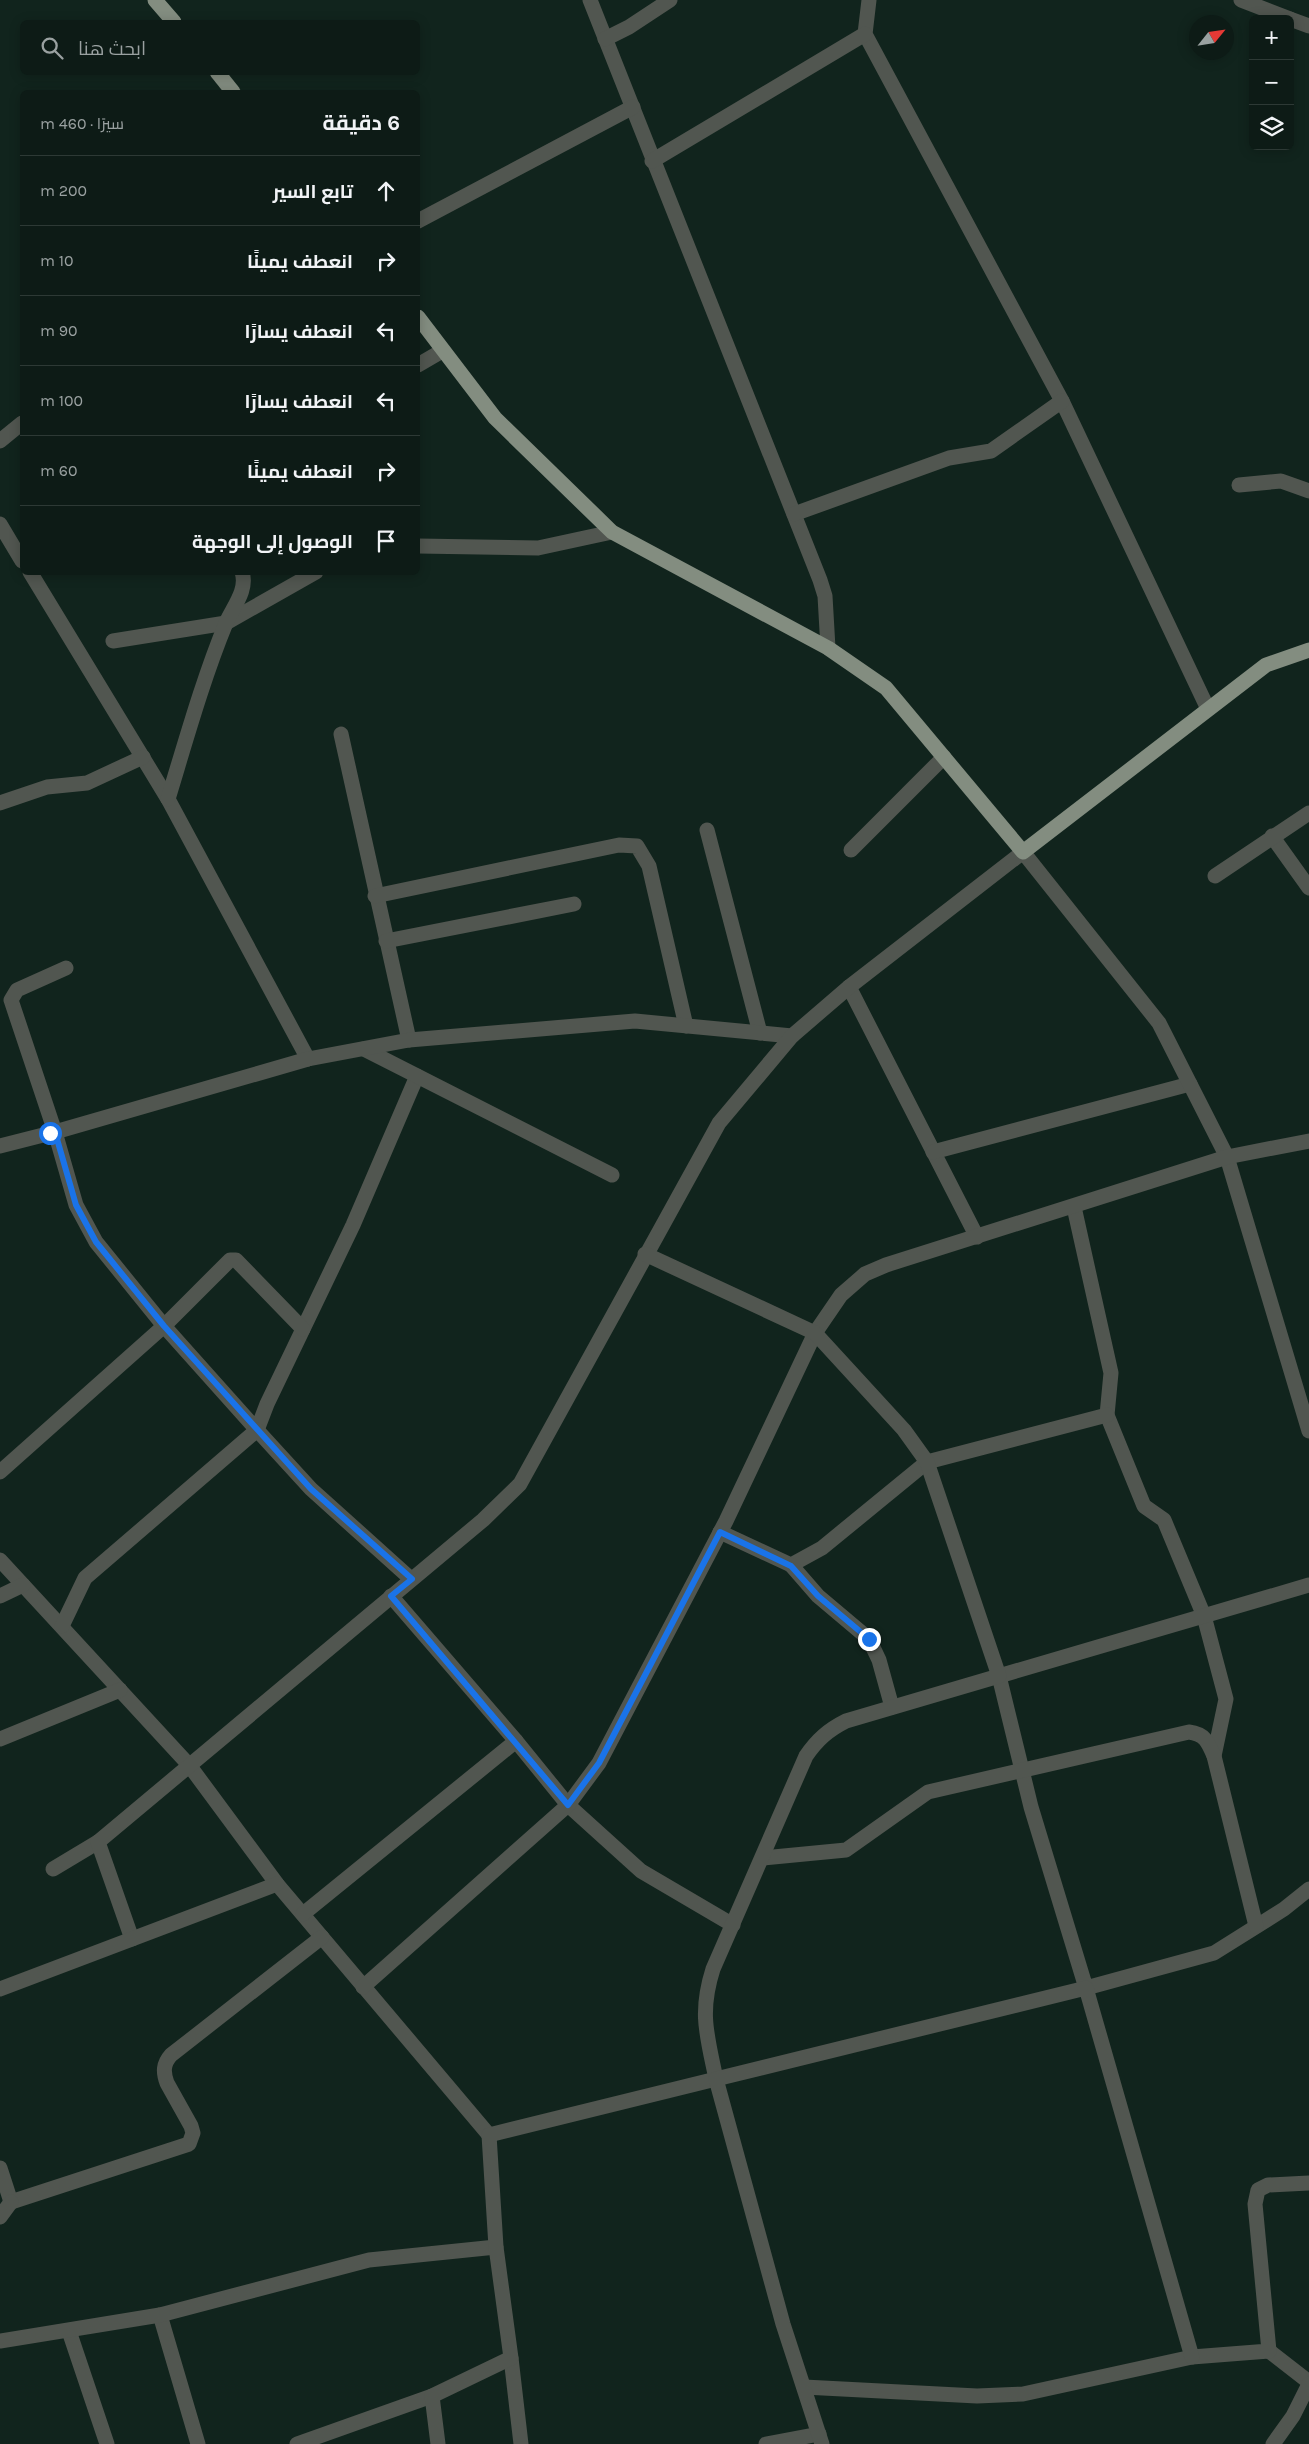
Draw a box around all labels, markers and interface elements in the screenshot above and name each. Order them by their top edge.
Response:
north arrow [1189,15,1234,60]
map controls [1249,15,1294,150]
button: + [1249,15,1294,60]
search box [20,20,420,75]
icon: search [38,34,66,62]
text: ابحث هنا [78,38,146,60]
button: − [1249,60,1294,105]
button: layers [1249,105,1294,150]
text: 6 دقيقة [323,111,400,135]
text: سيرًا · 460 m [40,114,124,133]
icon: ahead [372,177,400,205]
text: 200 m [40,181,87,200]
text: تابع السير [273,181,353,203]
icon: right [372,247,400,275]
text: 10 m [40,251,74,270]
text: انعطف يمينًا [247,251,353,273]
icon: left [372,317,400,345]
text: 90 m [40,321,78,340]
text: انعطف يسارًا [245,321,353,343]
icon: left [372,387,400,415]
text: 100 m [40,391,83,410]
text: انعطف يسارًا [245,391,353,413]
icon: right [372,457,400,485]
text: 60 m [40,461,77,480]
text: انعطف يمينًا [247,461,353,483]
icon: arrive [372,527,400,555]
text: الوصول إلى الوجهة [192,531,353,553]
route start [39,1122,62,1145]
route end [858,1628,881,1651]

